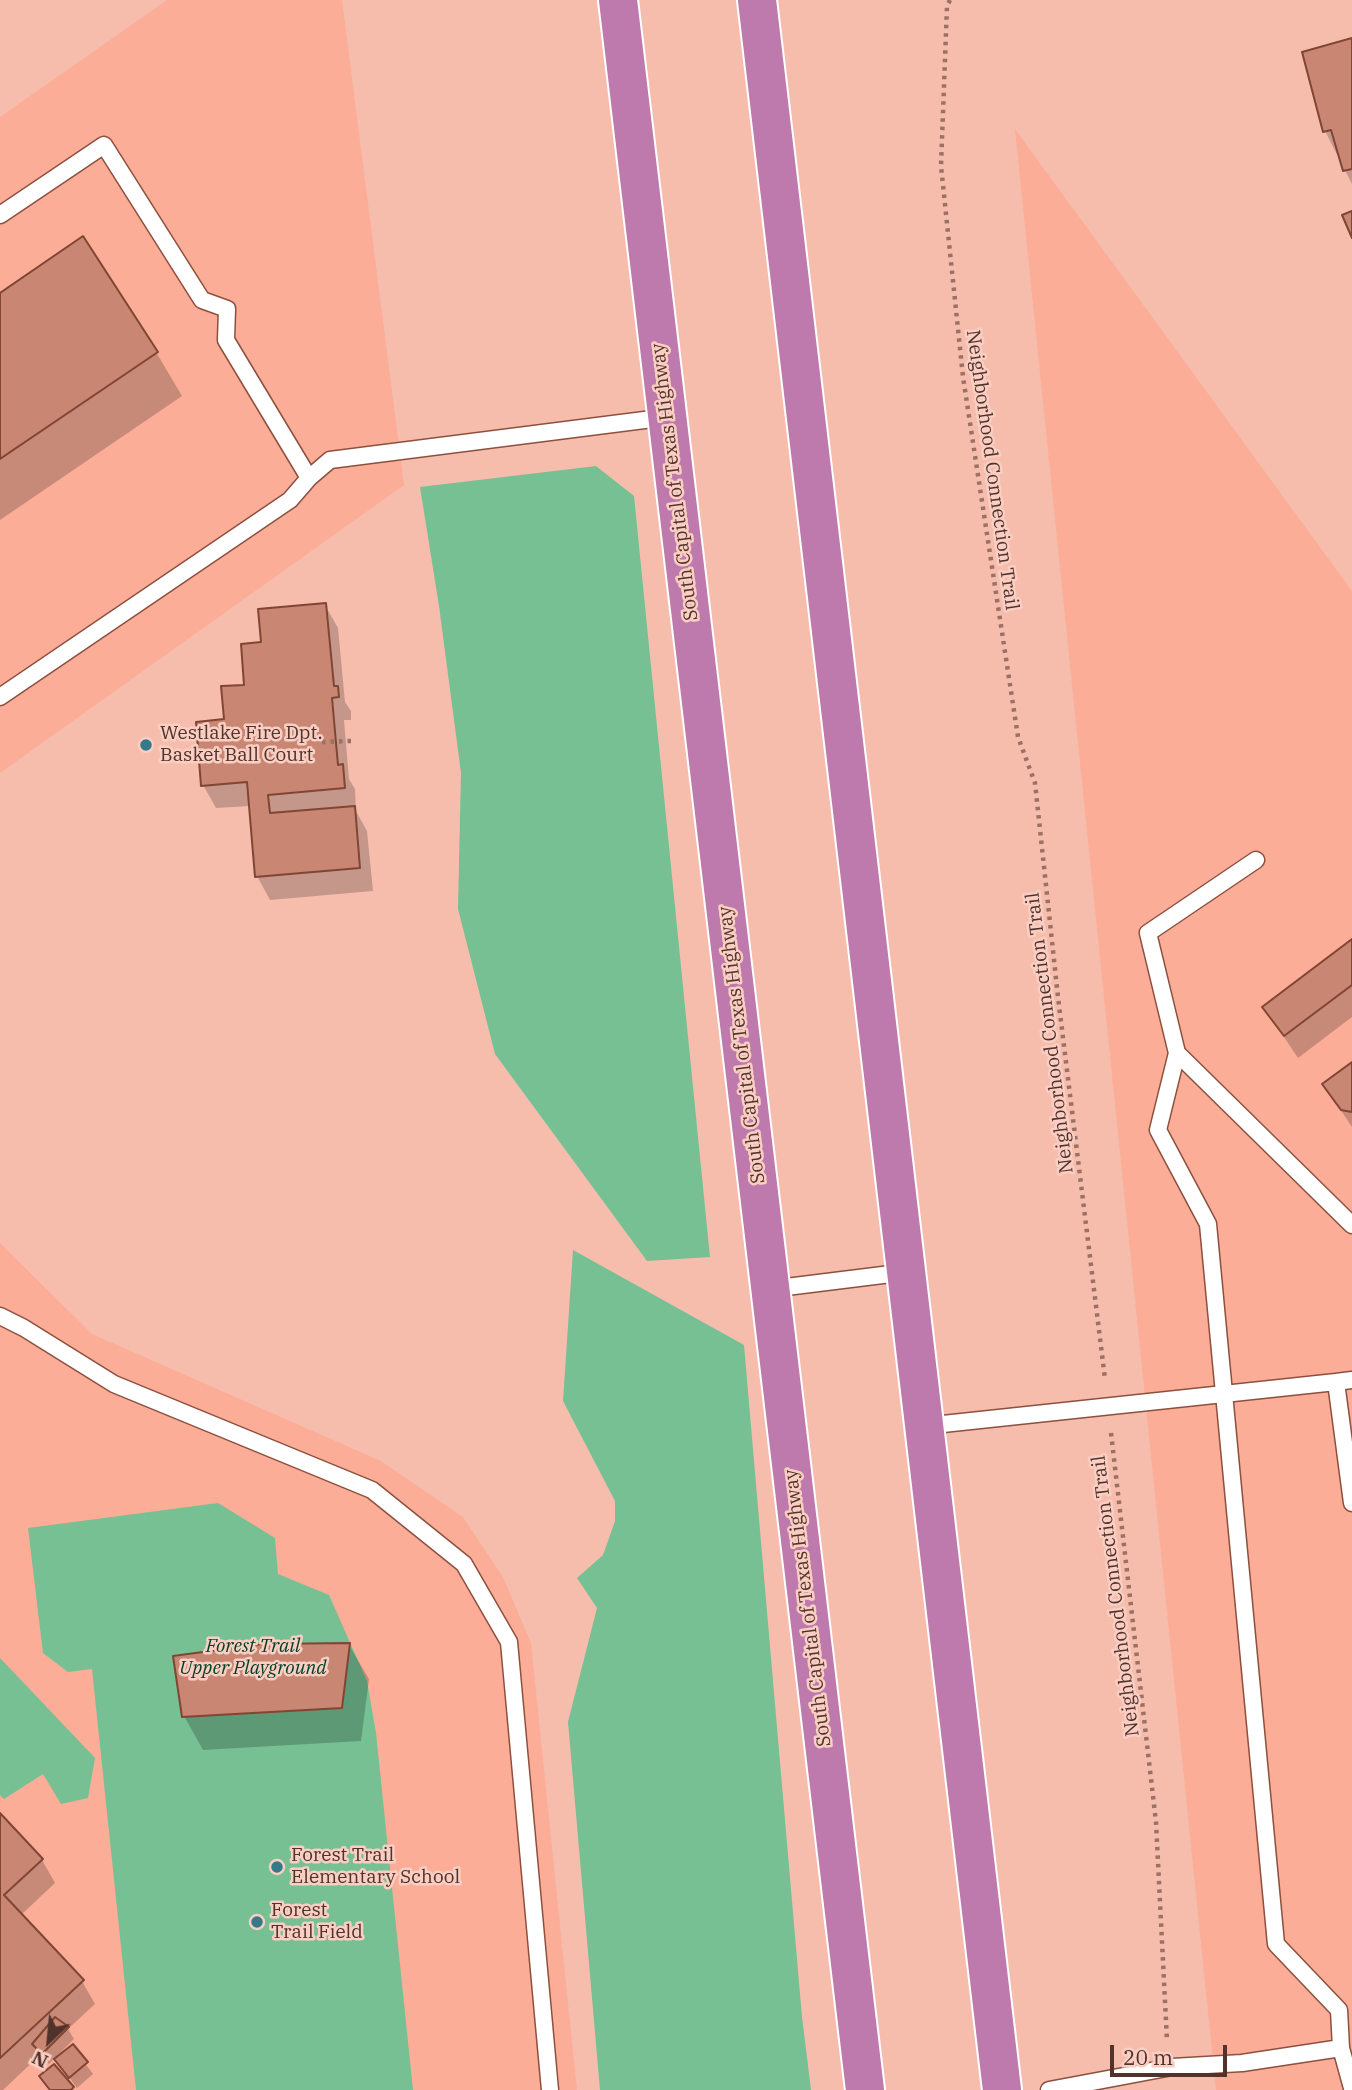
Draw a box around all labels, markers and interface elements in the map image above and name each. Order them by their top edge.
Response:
street label: Neighborhood Connection Trail [961,328,1023,612]
street label: South Capital of Texas Highway [647,342,703,622]
place label: Westlake Fire Dpt. Basket Ball Court [160,723,323,767]
marker: Westlake Fire Dpt. Basket Ball Court [138,737,154,753]
street label: Neighborhood Connection Trail [1021,891,1079,1175]
street label: South Capital of Texas Highway [714,905,770,1185]
street label: Neighborhood Connection Trail [1087,1454,1145,1738]
street label: South Capital of Texas Highway [780,1468,836,1748]
park label: Forest Trail Upper Playground [179,1636,327,1680]
place label: Forest Trail Elementary School [291,1845,460,1889]
marker: Forest Trail Elementary School [269,1859,285,1875]
place label: Forest Trail Field [271,1900,363,1944]
marker: Forest Trail Field [249,1914,265,1930]
north arrow [14,2006,84,2076]
scale bar [1114,2030,1231,2074]
text: 20 m [1123,2043,1173,2071]
text: N [28,2046,52,2074]

